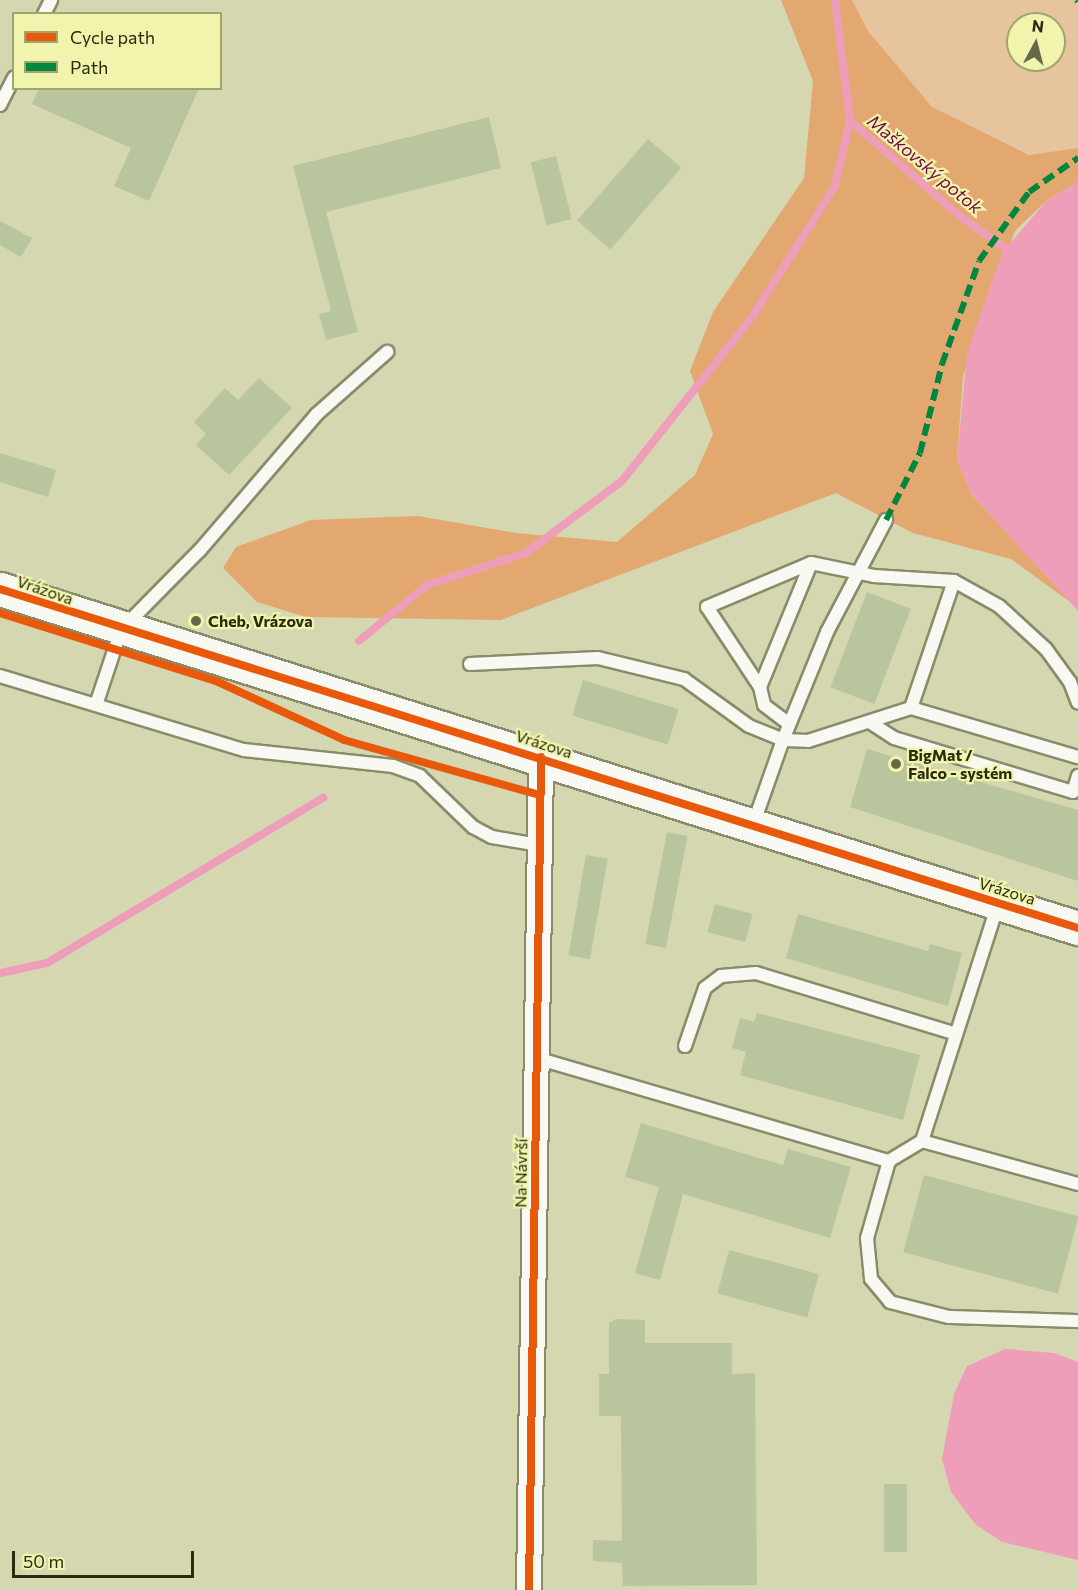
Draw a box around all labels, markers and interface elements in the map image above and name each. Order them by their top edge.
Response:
legend [12,12,222,90]
north arrow [1006,12,1066,72]
text: N [1031,15,1045,36]
text: Cycle path [70,26,155,48]
text: Path [70,56,108,78]
water label: Maškovský potok [863,110,987,218]
street label: Vrázova [14,571,76,609]
place label: Cheb, Vrázova [208,611,313,631]
marker: Cheb, Vrázova [189,614,203,628]
street label: Vrázova [513,726,575,762]
place label: BigMat / Falco - systém [908,745,1012,783]
marker: BigMat / Falco - systém [889,757,903,771]
street label: Vrázova [976,873,1038,909]
street label: Na Návrší [511,1138,531,1208]
scale bar [15,1539,196,1577]
text: 50 m [23,1550,64,1572]

